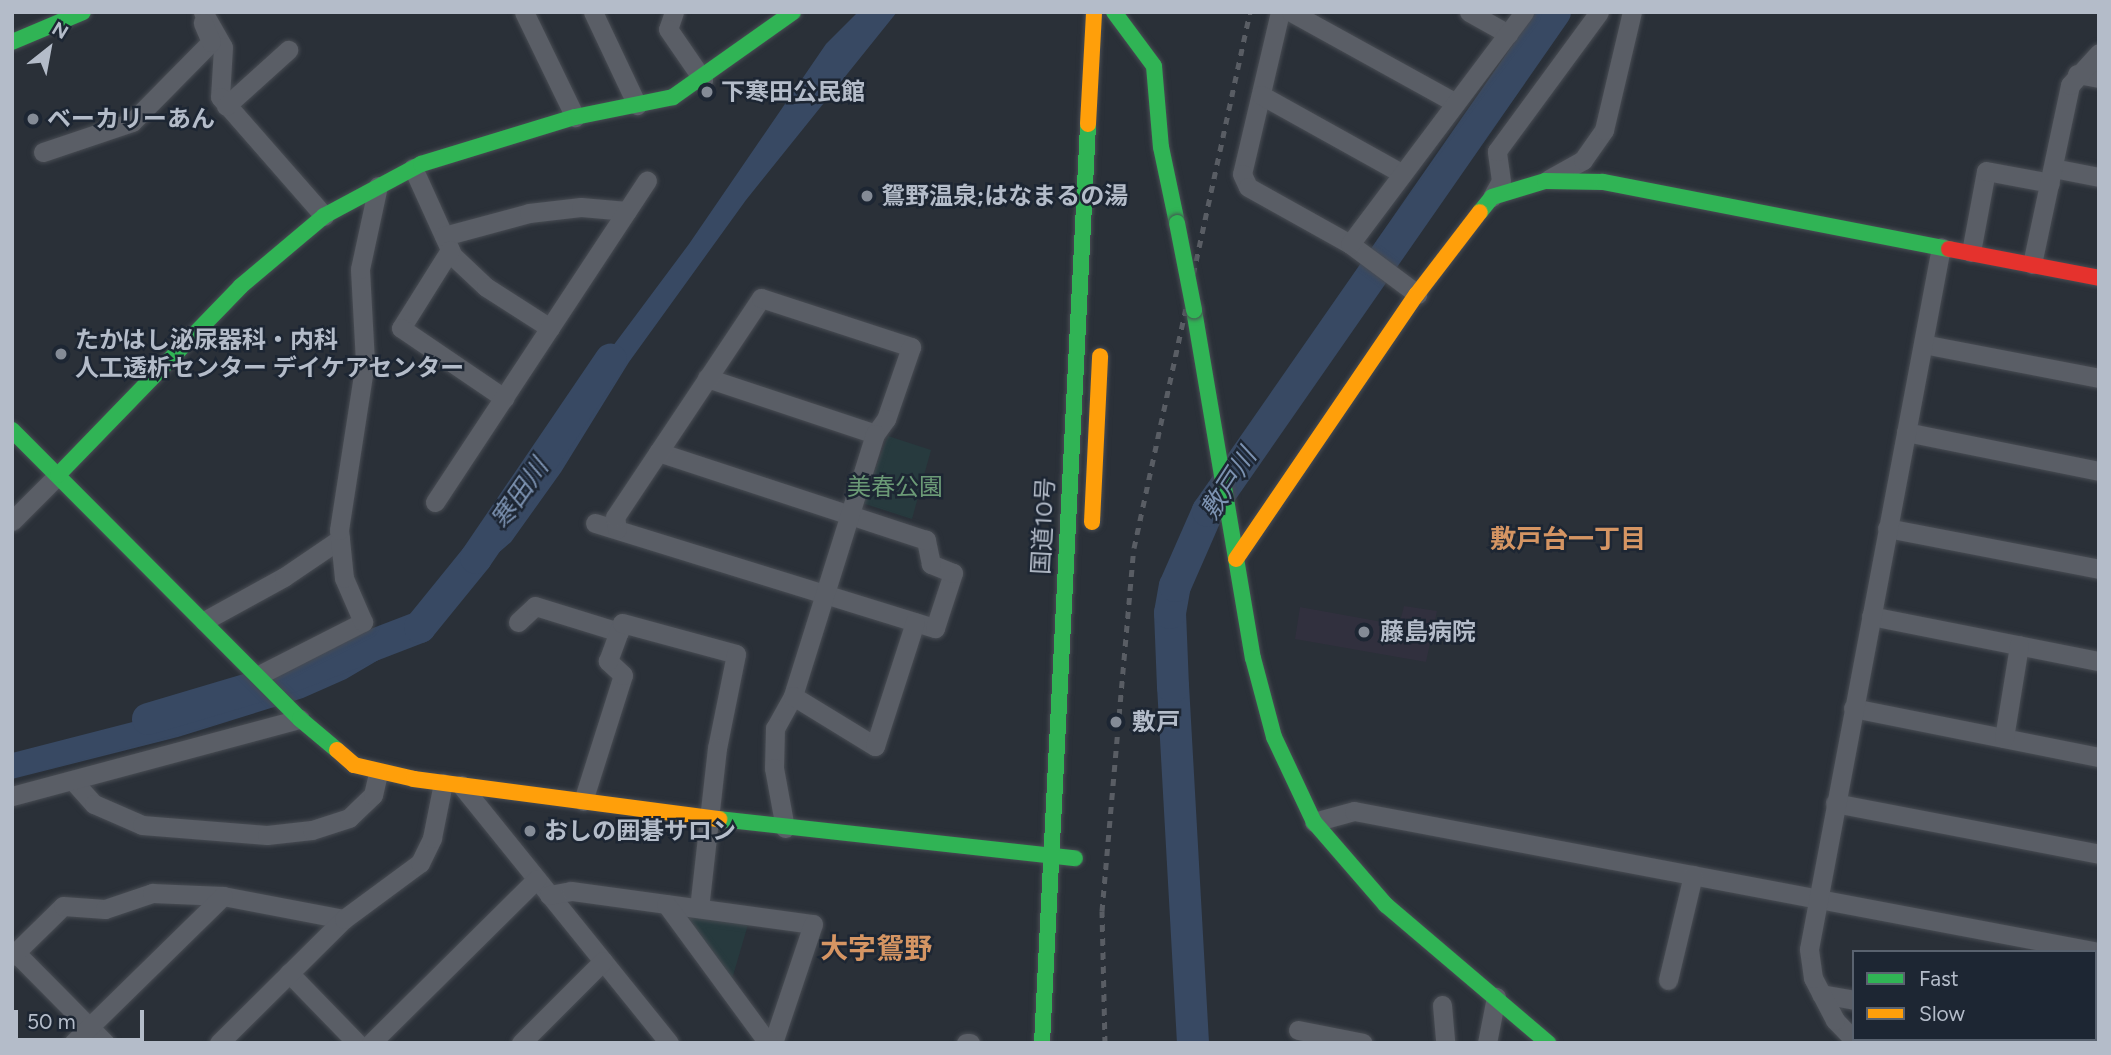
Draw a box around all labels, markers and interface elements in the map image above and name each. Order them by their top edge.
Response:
north arrow [14,14,84,84]
text: N [48,17,72,44]
place label: 下寒田公民館 [721,78,865,106]
marker: 下寒田公民館 [699,84,715,100]
place label: ベーカリーあん [47,105,215,133]
marker: ベーカリーあん [25,111,41,127]
place label: 鴛野温泉;はなまるの湯 [881,182,1128,210]
marker: 鴛野温泉;はなまるの湯 [859,188,875,204]
place label: たかはし泌尿器科・内科 人工透析センター デイケアセンター [75,326,465,382]
marker: たかはし泌尿器科・内科 人工透析センター デイケアセンター [53,346,69,362]
water label: 敷戸川 [1195,443,1263,525]
water label: 寒田川 [485,453,555,535]
park label: 美春公園 [847,473,943,501]
street label: 国道10号 [1026,477,1060,575]
district label: 敷戸台一丁目 [1490,524,1646,556]
place label: 藤島病院 [1380,618,1476,646]
marker: 藤島病院 [1354,622,1374,642]
place label: 敷戸 [1132,708,1180,736]
marker: 敷戸 [1106,712,1126,732]
place label: おしの囲碁サロン [544,817,736,845]
marker: おしの囲碁サロン [522,823,538,839]
district label: 大字鴛野 [820,931,932,965]
legend [1852,950,2097,1041]
text: Fast [1919,966,1959,991]
scale bar [18,996,147,1040]
text: Slow [1919,1001,1965,1026]
text: 50 m [27,1009,76,1034]

